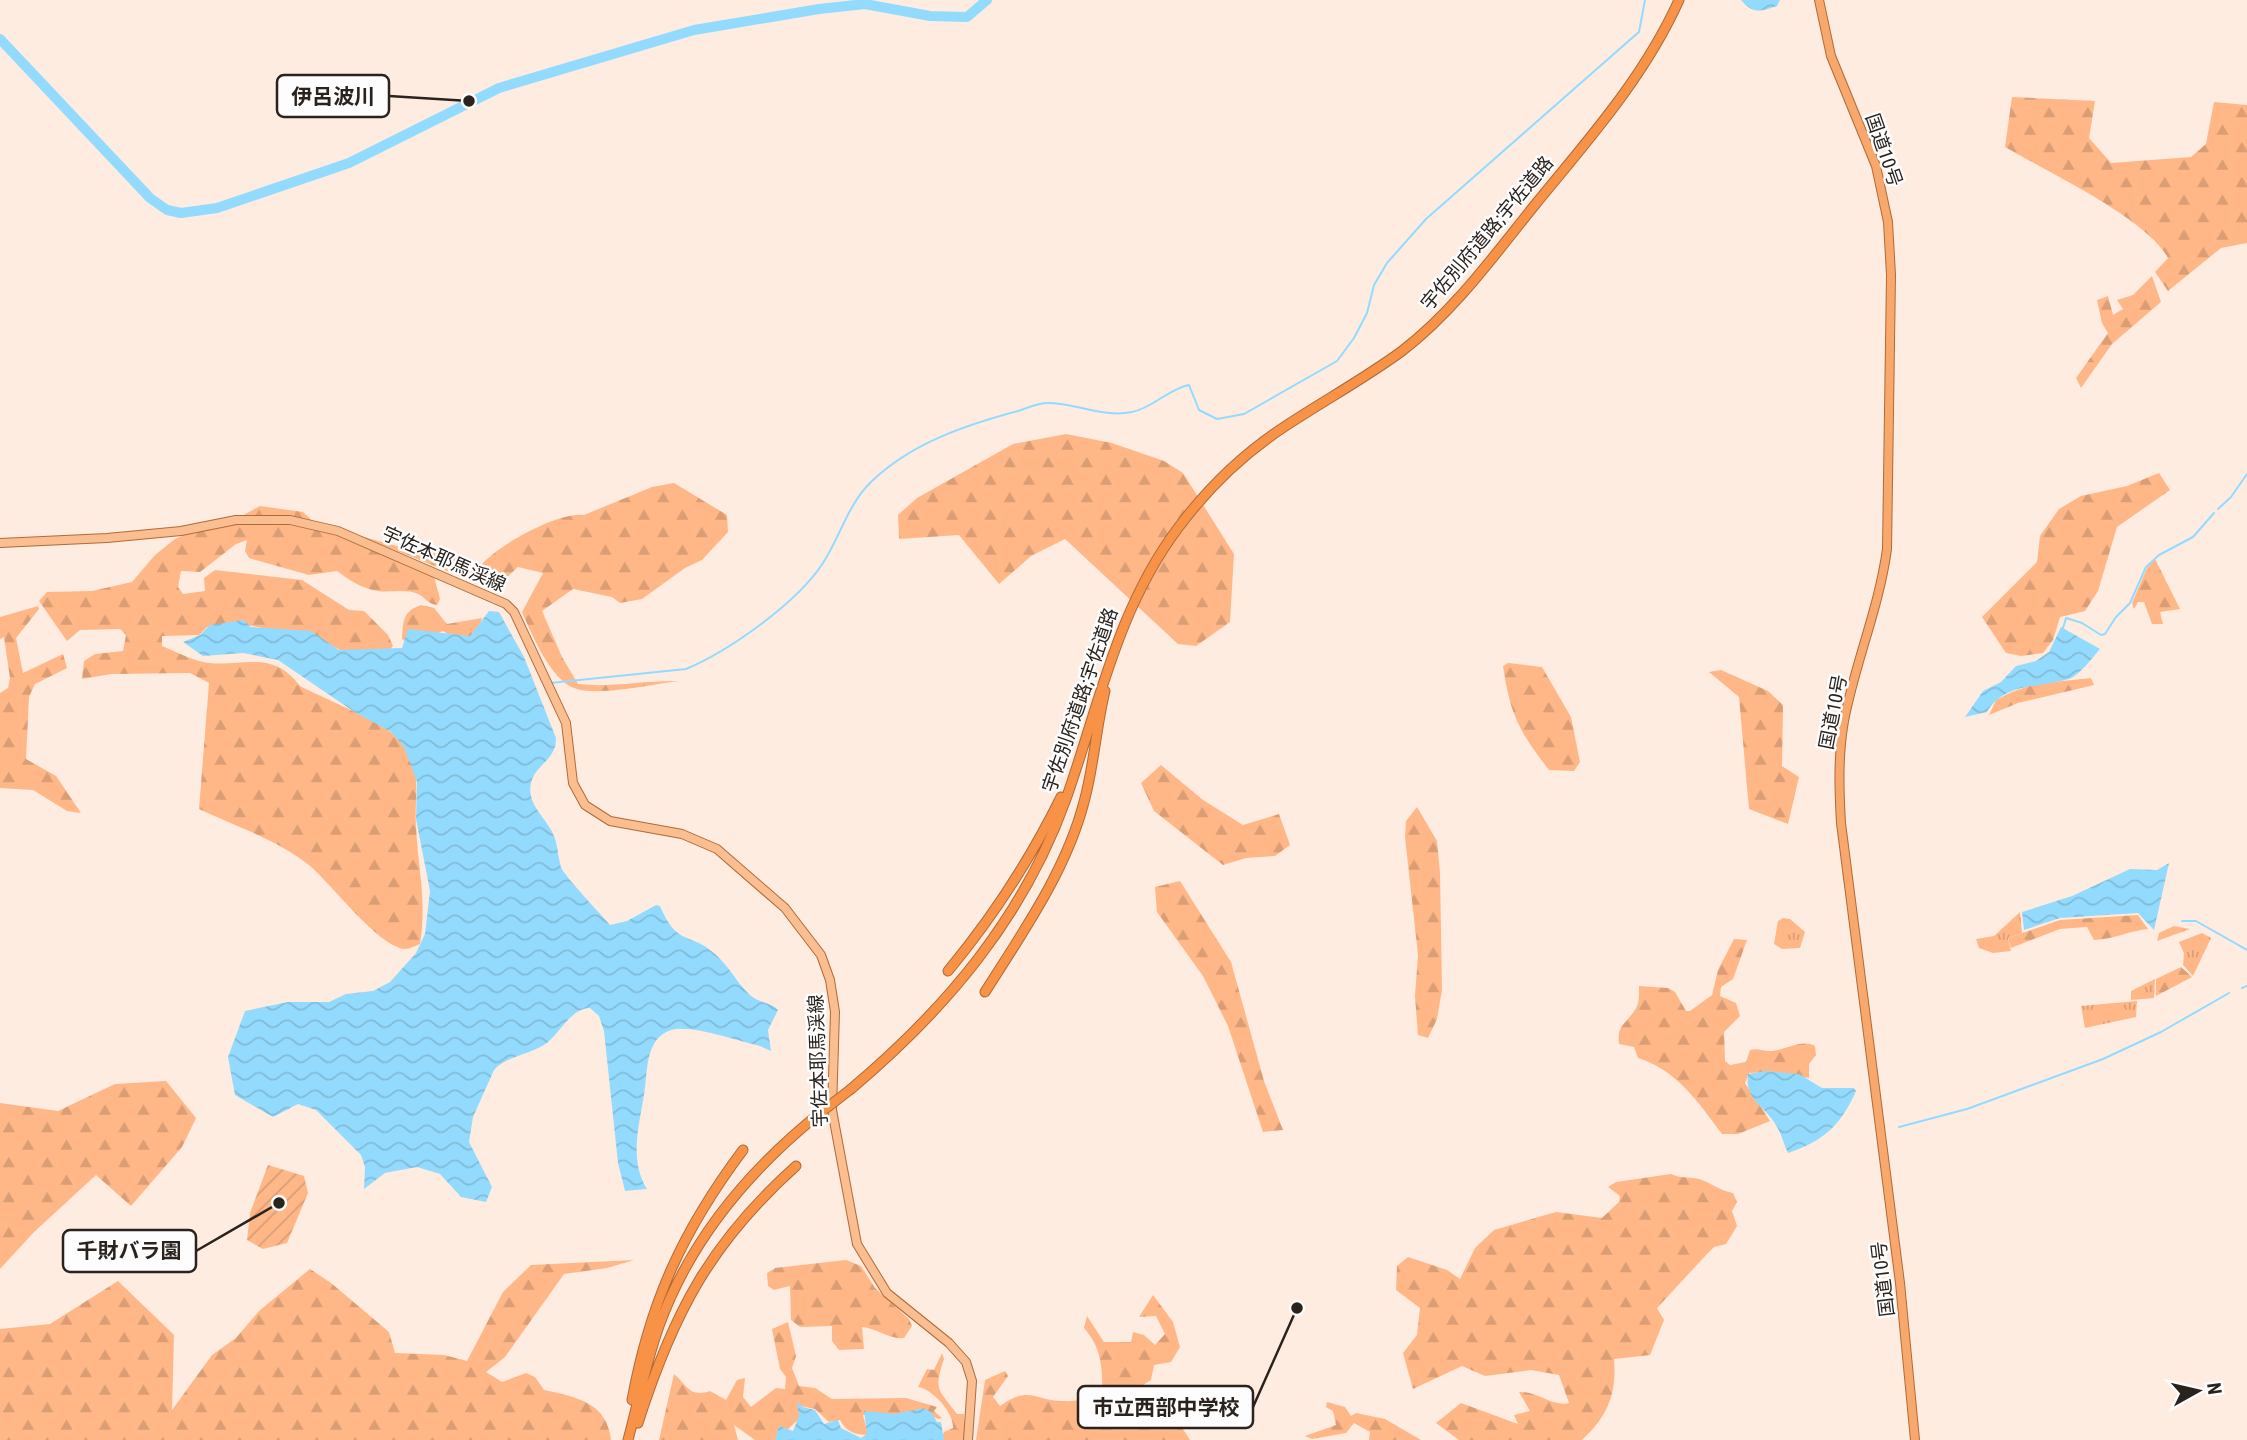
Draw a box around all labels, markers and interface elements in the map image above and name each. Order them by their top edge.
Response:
callout: 伊呂波川 [277,75,389,117]
text: 伊呂波川 [291,85,375,109]
street label: 国道10号 [1861,110,1907,190]
street label: 宇佐別府道路;宇佐道路 [1416,151,1558,315]
street label: 宇佐本耶馬渓線 [379,521,509,597]
street label: 宇佐別府道路;宇佐道路 [1038,605,1122,795]
street label: 国道10号 [1814,673,1852,751]
street label: 宇佐本耶馬渓線 [804,994,832,1128]
callout: 千財バラ園 [63,1230,196,1272]
text: 千財バラ園 [77,1239,182,1263]
street label: 国道10号 [1867,1240,1899,1318]
north arrow [2163,1356,2233,1426]
text: N [2202,1381,2227,1396]
callout: 市立西部中学校 [1078,1386,1253,1428]
text: 市立西部中学校 [1093,1396,1240,1420]

